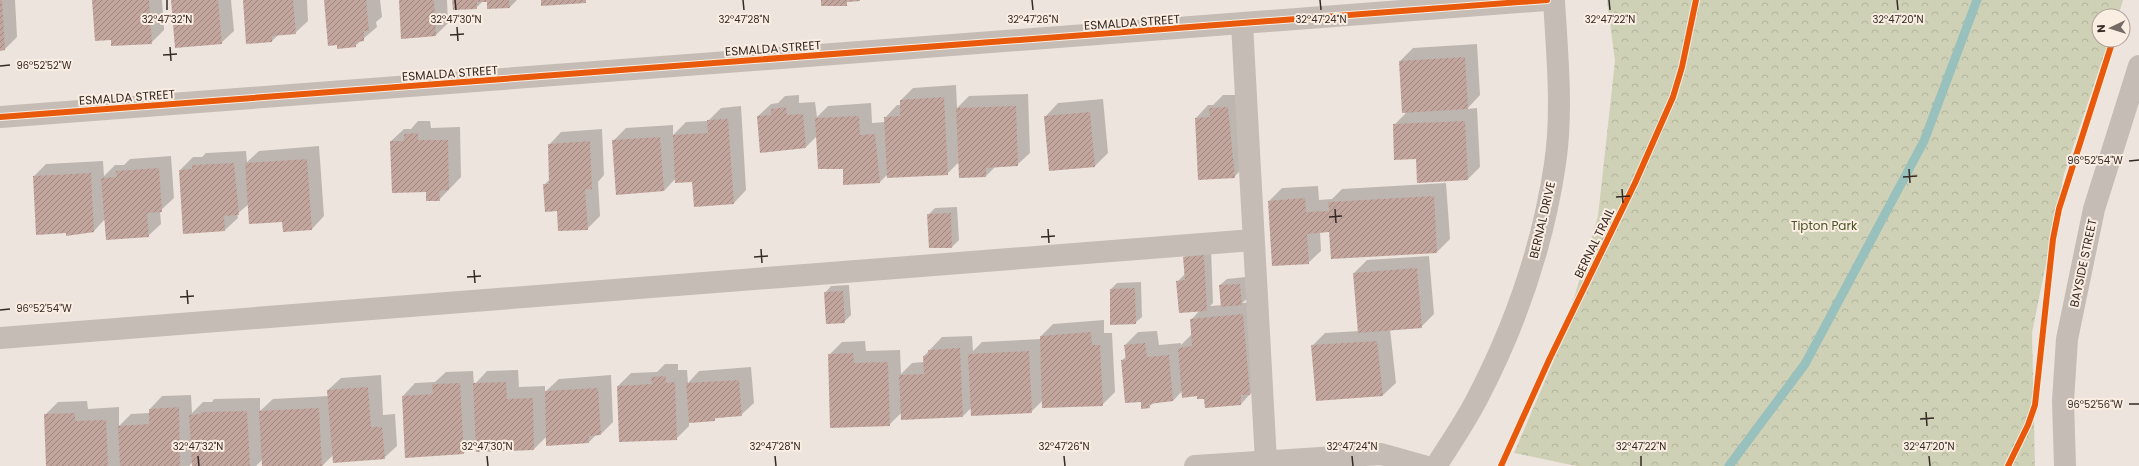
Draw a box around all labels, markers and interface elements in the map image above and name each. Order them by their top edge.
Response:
north arrow [2091,8,2131,48]
street label: ESMALDA STREET [1083,10,1181,34]
text: 32°47'32"N [142,12,192,27]
text: 32°47'30"N [430,12,482,27]
text: 32°47'28"N [718,12,770,27]
text: 32°47'26"N [1007,12,1059,27]
text: 32°47'24"N [1295,12,1347,27]
text: 32°47'22"N [1585,12,1635,27]
text: 32°47'20"N [1872,12,1924,27]
text: N [2093,24,2109,33]
street label: ESMALDA STREET [724,36,822,60]
text: 96°52'52"W [16,58,72,73]
street label: ESMALDA STREET [401,61,499,85]
street label: ESMALDA STREET [78,85,176,109]
text: 96°52'54"W [2067,153,2123,168]
street label: BERNAL DRIVE [1525,180,1559,260]
street label: BERNAL TRAIL [1570,205,1618,281]
park label: Tipton Park [1791,217,1858,234]
street label: BAYSIDE STREET [2065,217,2101,309]
text: 96°52'54"W [16,301,72,316]
text: 96°52'56"W [2067,397,2123,412]
text: 32°47'32"N [173,439,223,454]
text: 32°47'30"N [461,439,513,454]
text: 32°47'28"N [749,439,801,454]
text: 32°47'26"N [1038,439,1090,454]
text: 32°47'24"N [1326,439,1378,454]
text: 32°47'22"N [1616,439,1666,454]
text: 32°47'20"N [1903,439,1955,454]

